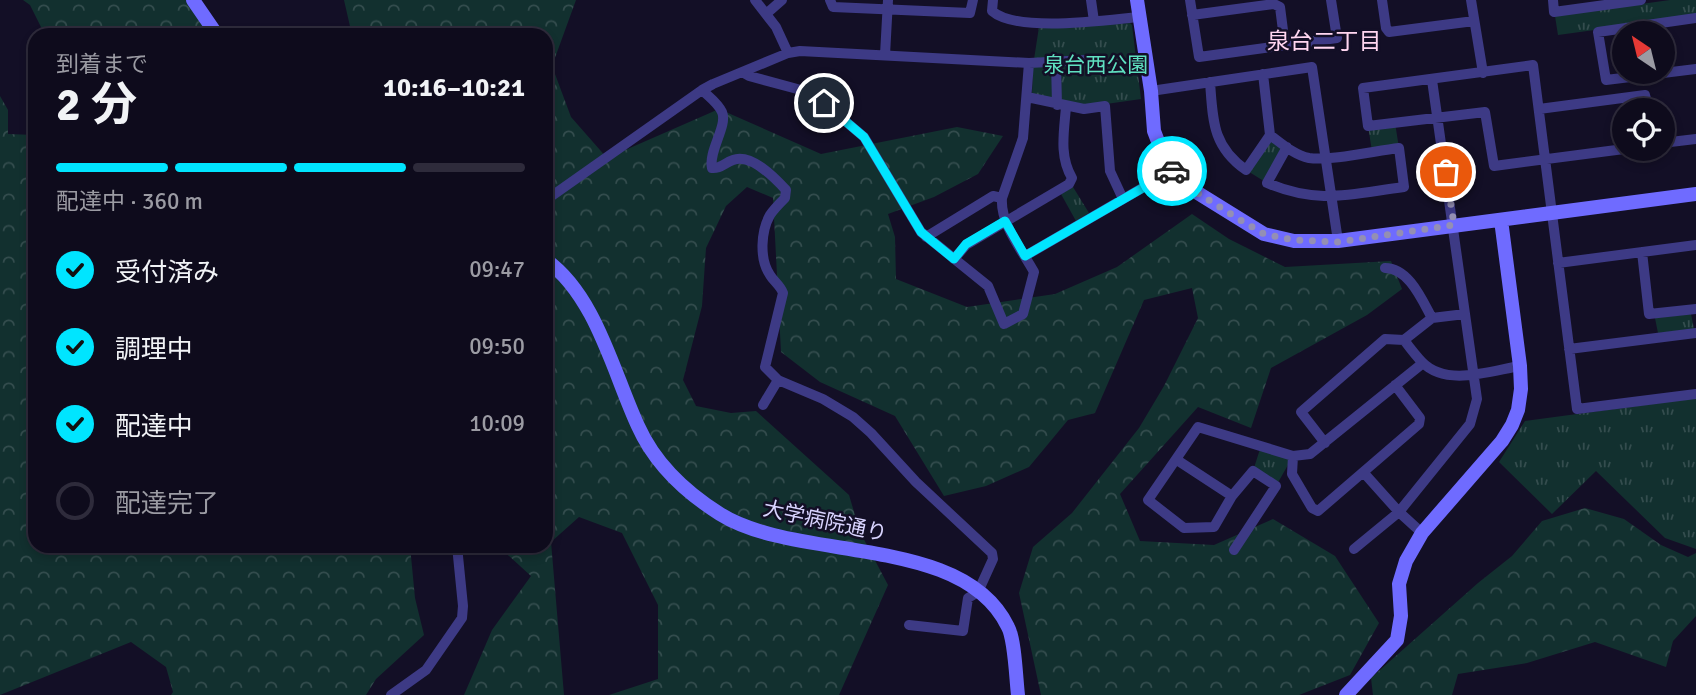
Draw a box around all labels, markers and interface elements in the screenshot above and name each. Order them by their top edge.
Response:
north arrow [1612,21,1675,84]
map controls [1612,21,1675,161]
district label: 泉台二丁目 [1267,27,1382,56]
text: 到着まで [56,50,148,79]
park label: 泉台西公園 [1044,52,1149,78]
text: 10:16–10:21 [383,72,525,104]
pin [794,73,854,133]
text: 2 分 [56,77,137,133]
icon: home [805,84,843,122]
button: locate [1612,98,1675,161]
courier [1137,136,1207,206]
pin [1416,142,1476,202]
icon: car [1153,152,1191,190]
icon: bag [1427,153,1465,191]
text: 配達中 · 360 m [56,187,203,216]
icon: check [56,251,94,289]
text: 09:47 [469,255,525,284]
text: 受付済み [115,257,219,289]
icon: check [56,328,94,366]
text: 09:50 [469,332,525,361]
text: 調理中 [115,334,193,366]
icon: check [56,405,94,443]
text: 10:09 [469,409,525,438]
text: 配達中 [115,411,193,443]
text: 配達完了 [115,488,219,520]
street label: 大学病院通り [761,495,889,547]

